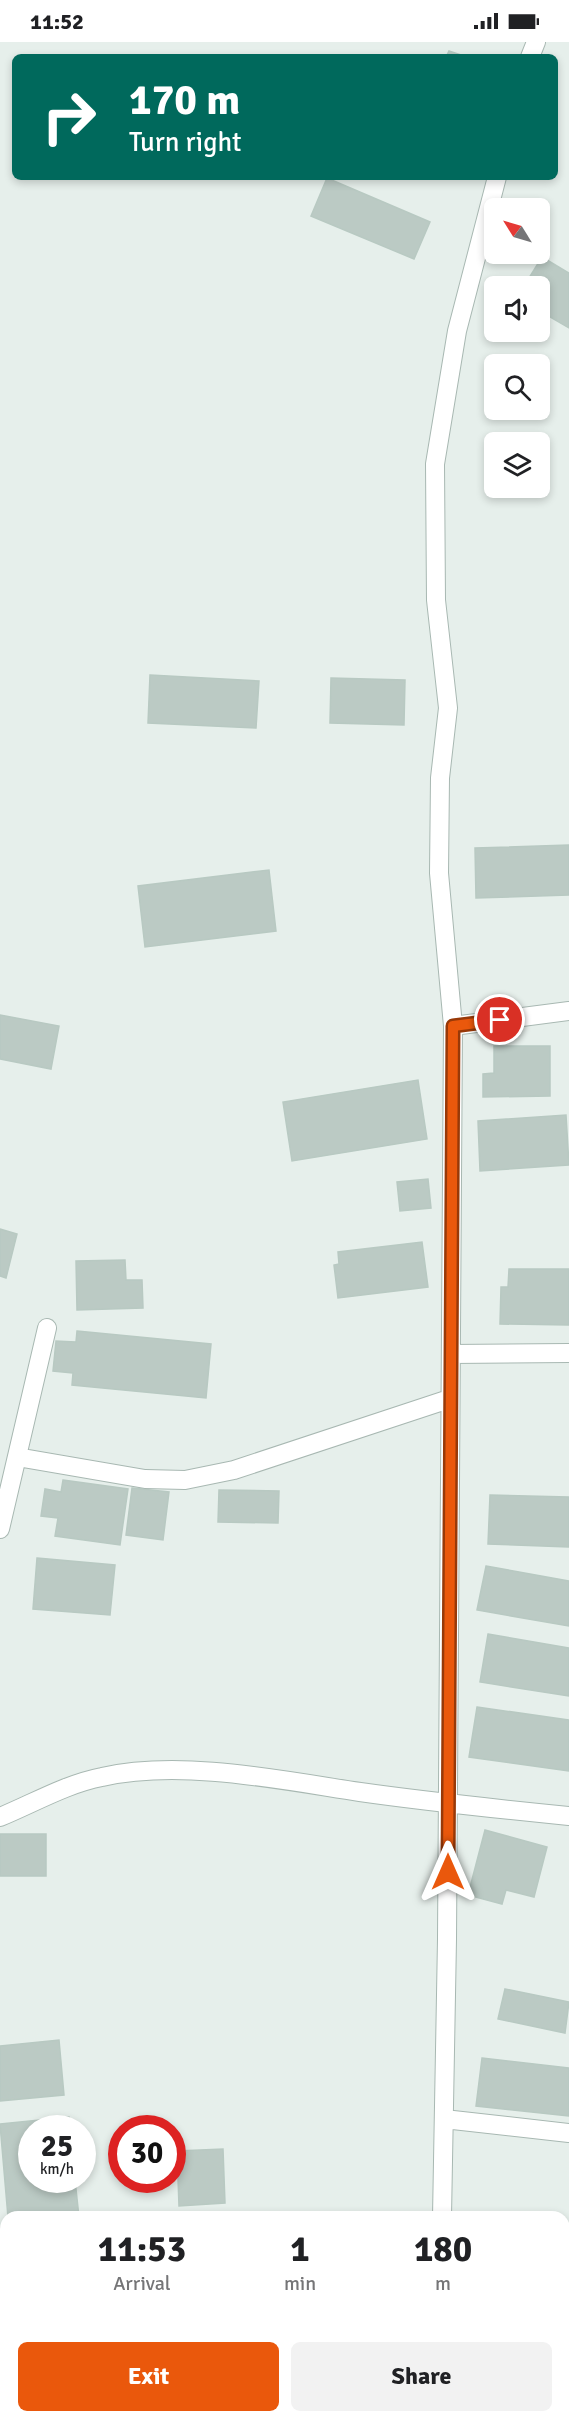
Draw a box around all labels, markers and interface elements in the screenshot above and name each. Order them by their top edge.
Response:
text: 11:52 [30,8,84,35]
text: 170 m [129,75,240,126]
icon: right [30,78,108,156]
text: Turn right [129,126,242,159]
north arrow [484,198,550,264]
map controls [484,198,550,498]
button: sound [484,276,550,342]
button: search [484,354,550,420]
button: layers [484,432,550,498]
pin [474,994,525,1045]
icon: arrive [483,1003,516,1036]
position arrow [416,1840,480,1904]
speed limit sign: 30 [108,2115,186,2193]
text: 25 [41,2128,73,2165]
text: km/h [40,2160,74,2178]
text: 11:53 [98,2227,186,2272]
text: 1 [290,2227,310,2272]
text: 180 [414,2227,472,2272]
text: Arrival [113,2271,171,2296]
text: min [284,2271,316,2296]
text: m [435,2271,451,2296]
button: Exit [18,2342,279,2411]
button: Share [291,2342,552,2411]

